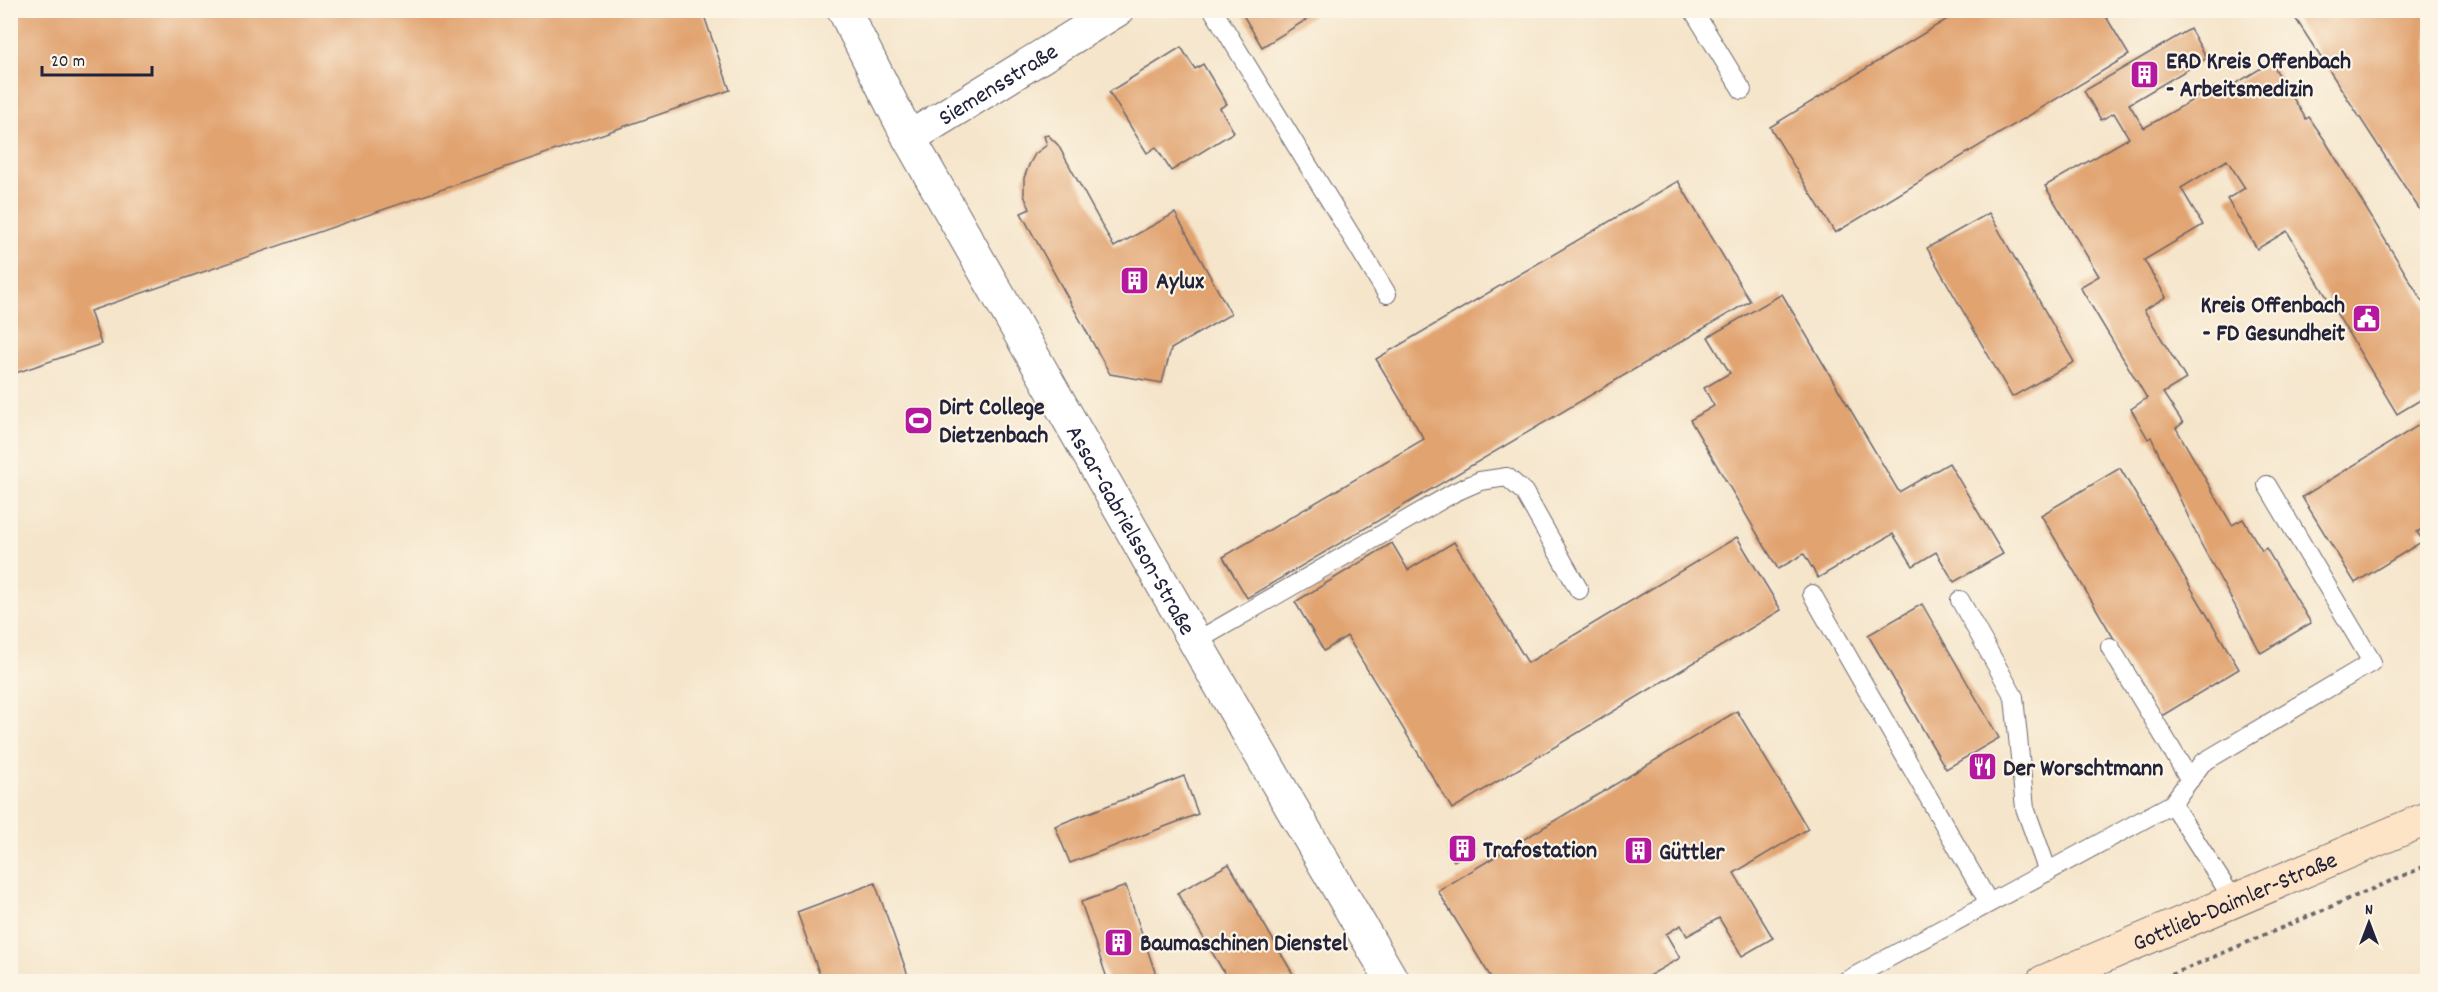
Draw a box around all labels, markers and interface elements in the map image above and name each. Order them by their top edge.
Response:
street label: Siemensstraße [933,36,1066,136]
scale bar [42,39,152,77]
place label: ERD Kreis Offenbach - Arbeitsmedizin [2166,46,2351,108]
text: 20 m [51,50,85,75]
building icon: ERD Kreis Offenbach - Arbeitsmedizin [2129,58,2161,90]
building icon: Aylux [1119,264,1151,296]
place label: Aylux [1156,266,1204,300]
place label: Kreis Offenbach - FD Gesundheit [2200,290,2345,352]
public building icon: Kreis Offenbach - FD Gesundheit [2350,302,2382,334]
place label: Dirt College Dietzenbach [939,392,1048,454]
sports icon: Dirt College Dietzenbach [902,404,934,436]
street label: Assar-Gabrielsson-Straße [1056,420,1202,642]
restaurant icon: Der Worschtmann [1966,751,1998,783]
place label: Der Worschtmann [2003,753,2163,787]
building icon: Trafostation [1446,833,1478,865]
place label: Trafostation [1483,835,1597,869]
building icon: Güttler [1622,835,1654,867]
place label: Güttler [1659,837,1725,871]
street label: Gottlieb-Daimler-Straße [2128,845,2343,962]
north arrow [2339,893,2399,953]
text: N [2365,899,2373,922]
building icon: Baumaschinen Dienstel [1103,926,1135,958]
place label: Baumaschinen Dienstel [1140,928,1348,962]

